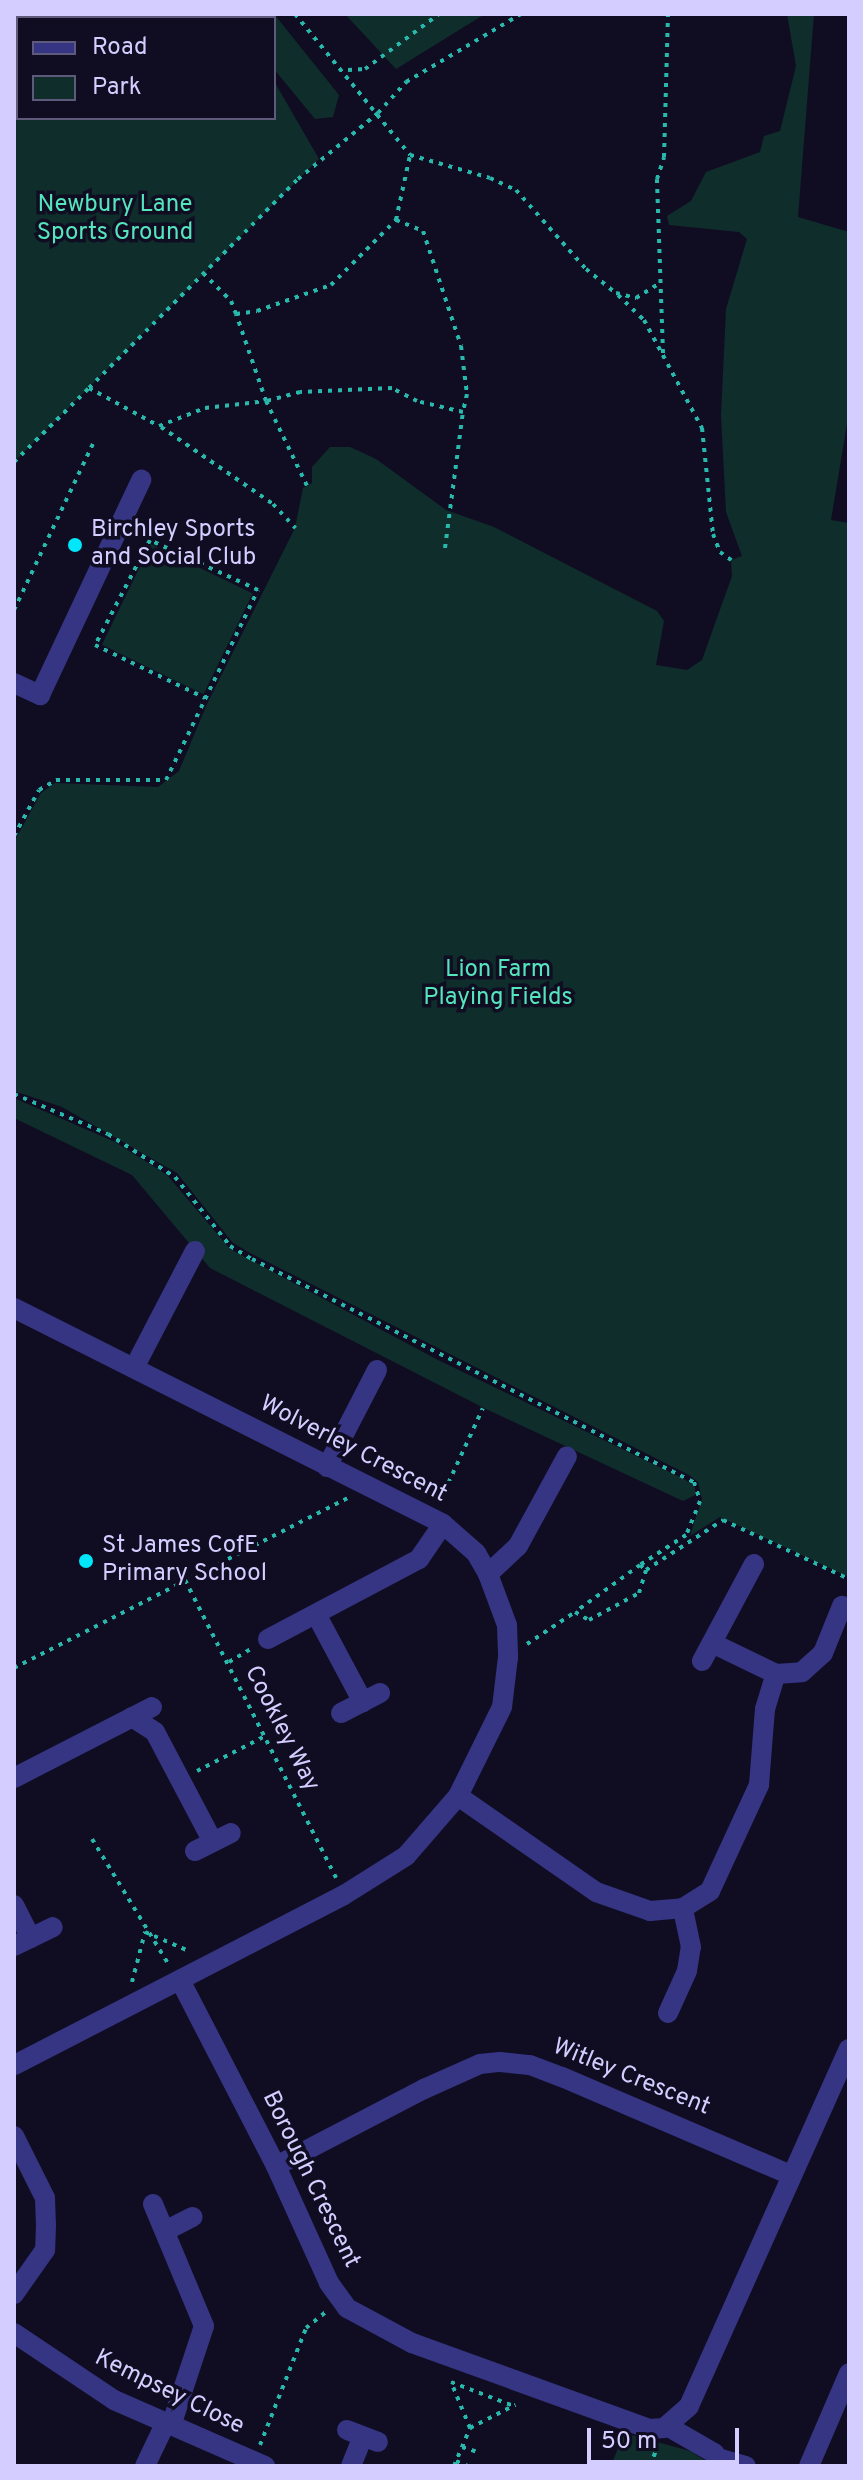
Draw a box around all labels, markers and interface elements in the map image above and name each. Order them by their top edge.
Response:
legend [16,16,276,120]
text: Road [92,33,148,63]
text: Park [92,73,142,103]
park label: Newbury Lane Sports Ground [37,192,193,248]
place label: Birchley Sports and Social Club [91,517,256,573]
marker: Birchley Sports and Social Club [66,536,84,554]
park label: Lion Farm Playing Fields [423,957,573,1013]
street label: Wolverley Crescent [254,1390,452,1510]
place label: St James CofE Primary School [102,1533,267,1589]
marker: St James CofE Primary School [77,1552,95,1570]
street label: Cookley Way [237,1661,325,1797]
street label: Witley Crescent [548,2033,714,2123]
street label: Borough Crescent [255,2087,365,2273]
street label: Kempsey Close [89,2344,249,2442]
scale bar [591,2412,743,2462]
text: 50 m [601,2427,657,2457]

